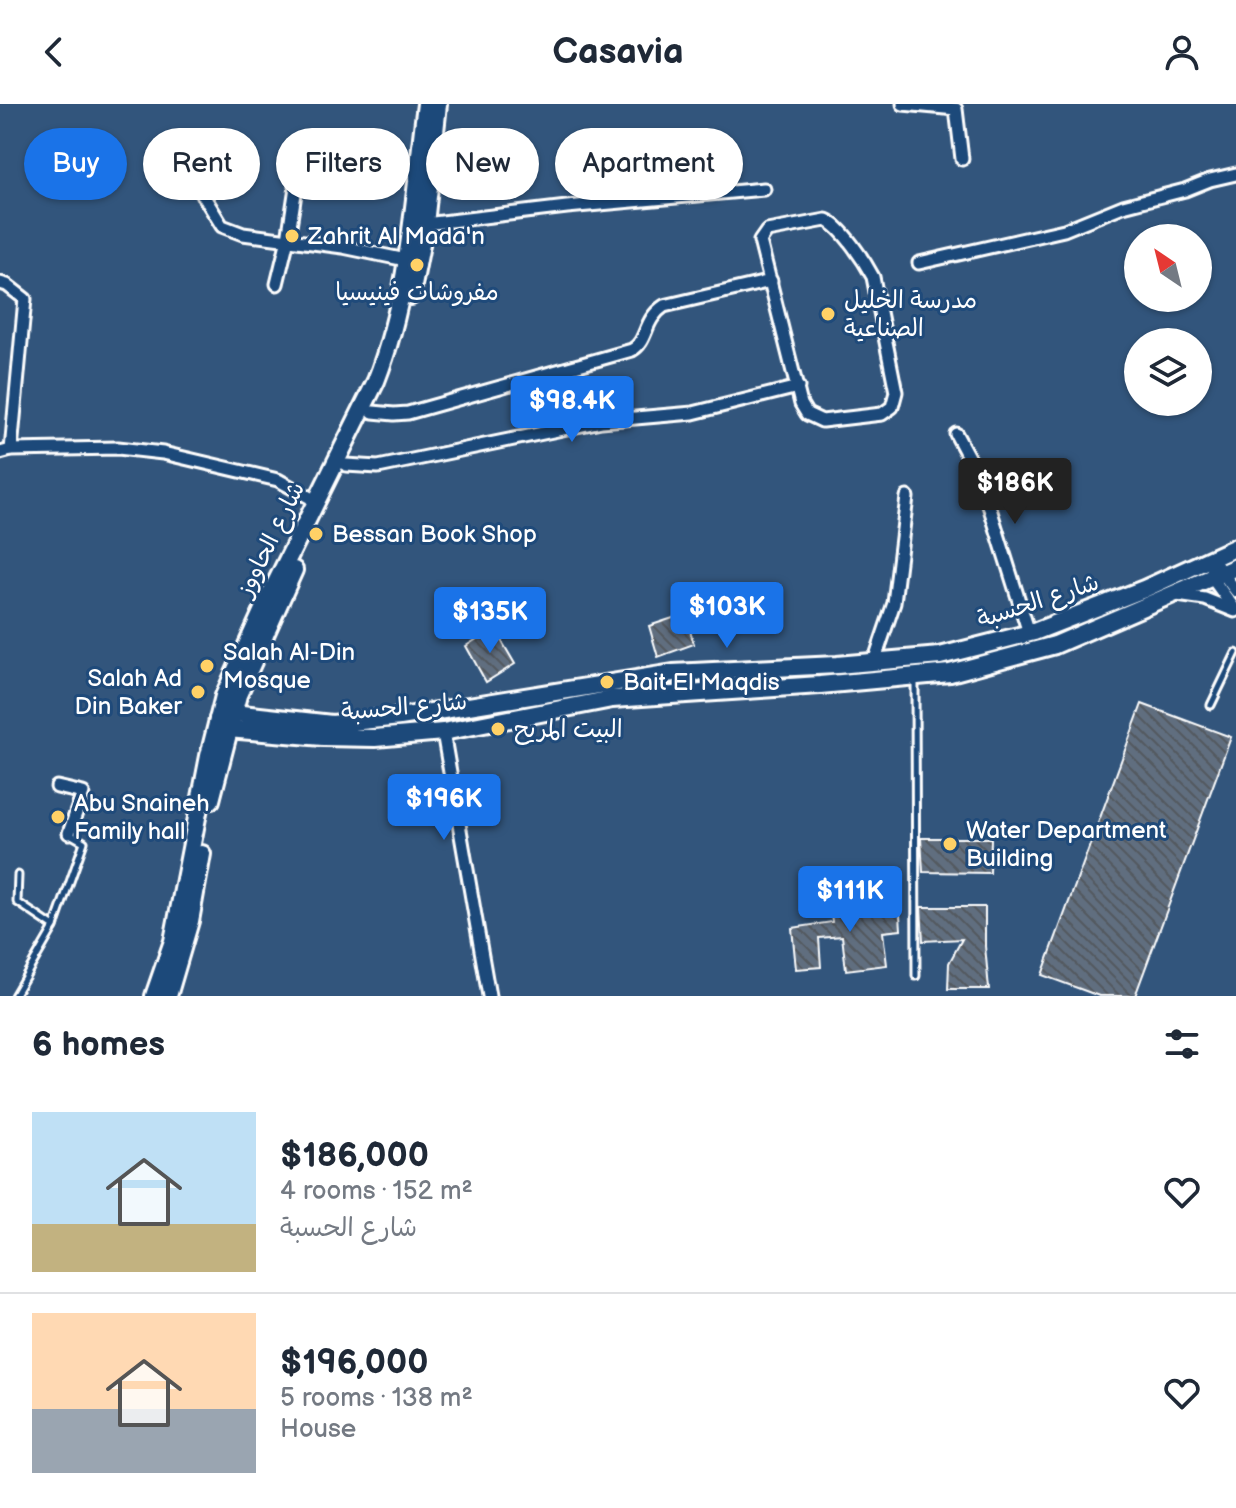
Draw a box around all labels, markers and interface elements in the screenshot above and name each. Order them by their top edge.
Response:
icon: back [32,30,76,74]
icon: person [1160,30,1204,74]
text: Casavia [552,31,684,74]
chip: Buy [24,128,127,200]
chip: Rent [143,128,260,200]
chip: Filters [276,128,410,200]
chip: New [426,128,539,200]
chip: Apartment [555,128,743,200]
place label: Zahrit Al Mada'n [307,222,485,251]
north arrow [1124,224,1212,312]
map controls [1124,224,1212,416]
marker: Zahrit Al Mada'n [283,227,301,245]
marker: مفروشات فينيسيا [408,256,426,274]
place label: مفروشات فينيسيا [335,278,499,307]
place label: مدرسة الخليل الصناعية [844,286,977,343]
marker: مدرسة الخليل الصناعية [819,305,837,323]
button: layers [1124,328,1212,416]
pin: $98.4K [507,376,637,444]
text: $98.4K [529,386,615,417]
pin: $186K [959,458,1071,526]
text: $186K [976,468,1054,499]
street label: شارع الحاووز [230,477,313,604]
place label: Bessan Book Shop [332,520,537,549]
marker: Bessan Book Shop [307,525,325,543]
street label: شارع الحسبة [973,568,1103,636]
pin: $103K [671,582,783,650]
pin: $135K [434,587,546,655]
text: $103K [688,592,766,623]
text: $135K [452,597,528,628]
place label: Salah Al-Din Mosque [223,638,355,695]
marker: Salah Al-Din Mosque [198,657,216,675]
place label: Salah Ad Din Baker [75,664,182,721]
place label: Bait El Maqdis [623,668,780,697]
marker: Bait El Maqdis [598,673,616,691]
marker: Salah Ad Din Baker [189,683,207,701]
street label: شارع الحسبة [340,687,468,729]
place label: البيت المريح [514,715,623,745]
marker: البيت المريح [489,720,507,738]
pin: $196K [388,774,500,842]
text: $196K [406,784,482,815]
place label: Abu Snaineh Family hall [74,789,210,846]
marker: Abu Snaineh Family hall [49,808,67,826]
place label: Water Department Building [966,816,1167,873]
marker: Water Department Building [941,835,959,853]
pin: $111K [794,866,906,934]
text: $111K [816,876,884,907]
icon: filters [1160,1022,1204,1066]
text: 6 homes [32,1024,165,1065]
text: $186,000 [280,1135,429,1176]
icon: home [96,1144,192,1240]
icon: heart [1160,1170,1204,1214]
text: 4 rooms · 152 m² [280,1176,473,1207]
text: شارع الحسبة [280,1213,417,1244]
text: $196,000 [280,1342,428,1383]
icon: home [96,1345,192,1441]
icon: heart [1160,1371,1204,1415]
text: 5 rooms · 138 m² [280,1383,473,1414]
text: House [280,1414,356,1445]

